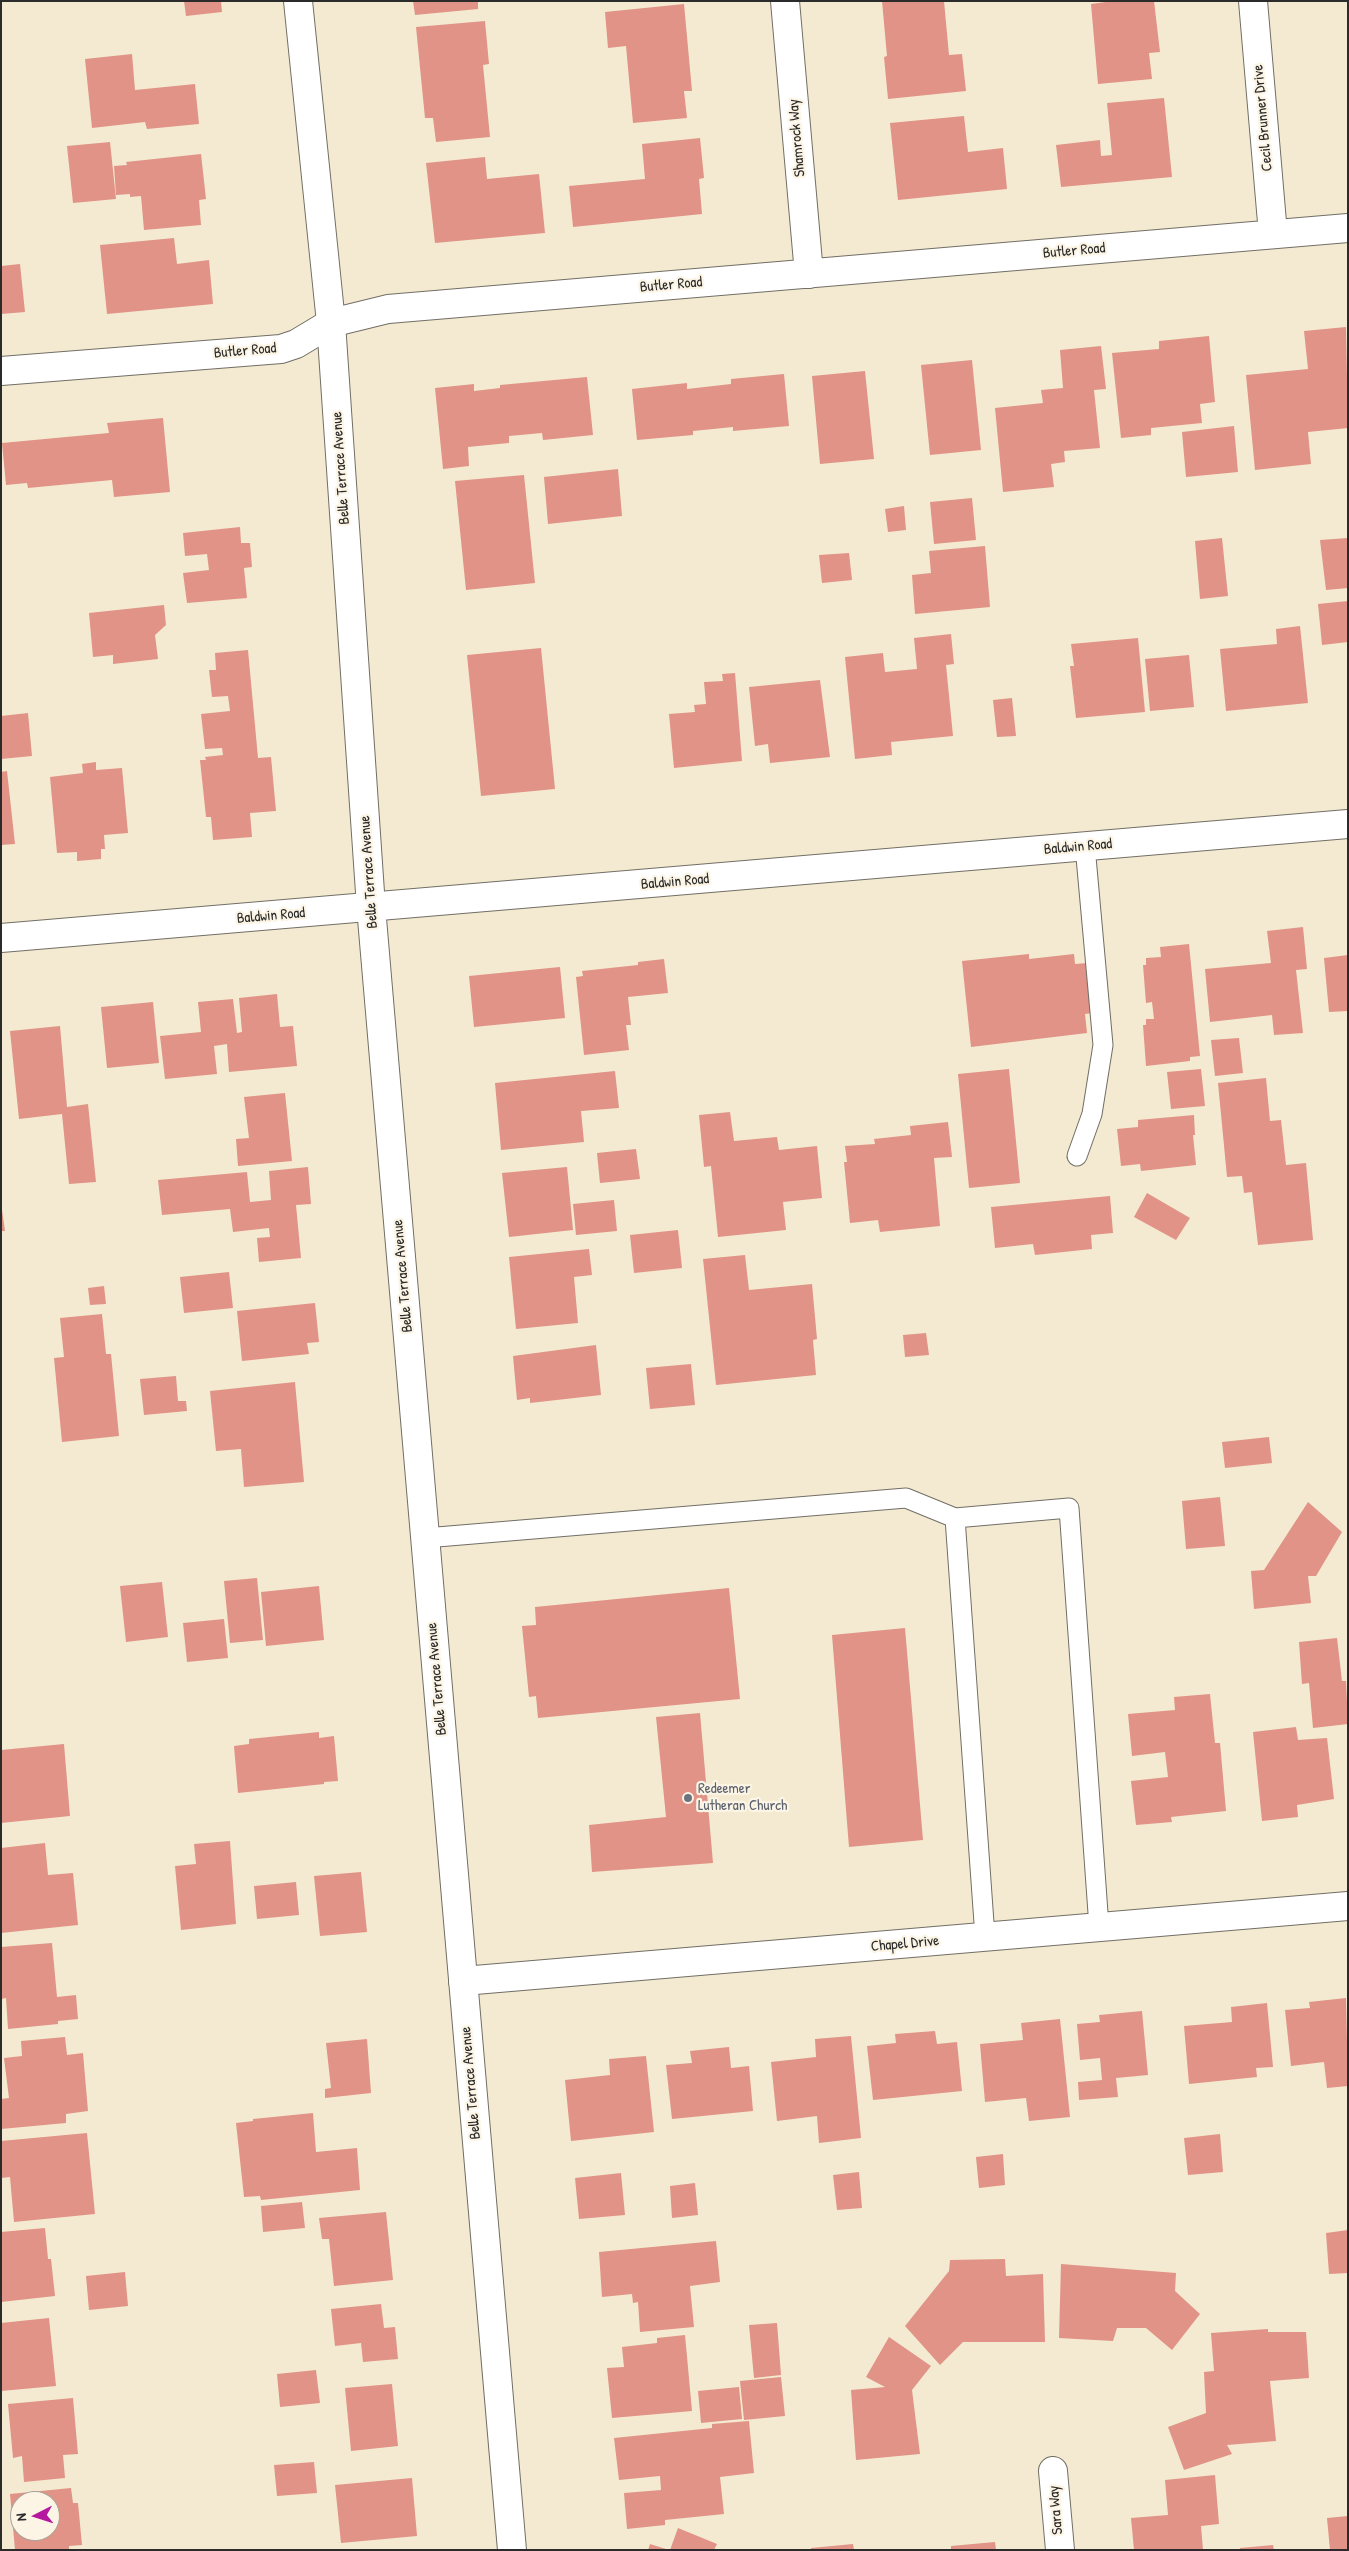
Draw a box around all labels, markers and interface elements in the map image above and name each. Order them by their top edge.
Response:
street label: Cecil Brunner Drive [1249,64,1277,172]
street label: Shamrock Way [785,98,809,178]
street label: Butler Road [1042,239,1106,263]
street label: Butler Road [639,273,703,297]
street label: Butler Road [213,339,277,363]
street label: Belle Terrace Avenue [328,411,354,525]
street label: Belle Terrace Avenue [356,815,382,929]
street label: Baldwin Road [1043,835,1113,859]
street label: Baldwin Road [640,870,710,894]
street label: Baldwin Road [236,904,306,928]
street label: Belle Terrace Avenue [389,1219,417,1333]
street label: Belle Terrace Avenue [423,1622,451,1736]
place label: Redeemer Lutheran Church [698,1780,787,1815]
marker: Redeemer Lutheran Church [682,1792,694,1804]
street label: Chapel Drive [870,1932,940,1956]
street label: Belle Terrace Avenue [457,2026,485,2140]
street label: Sara Way [1045,2485,1067,2535]
north arrow [10,2491,60,2541]
text: N [11,2513,30,2522]

